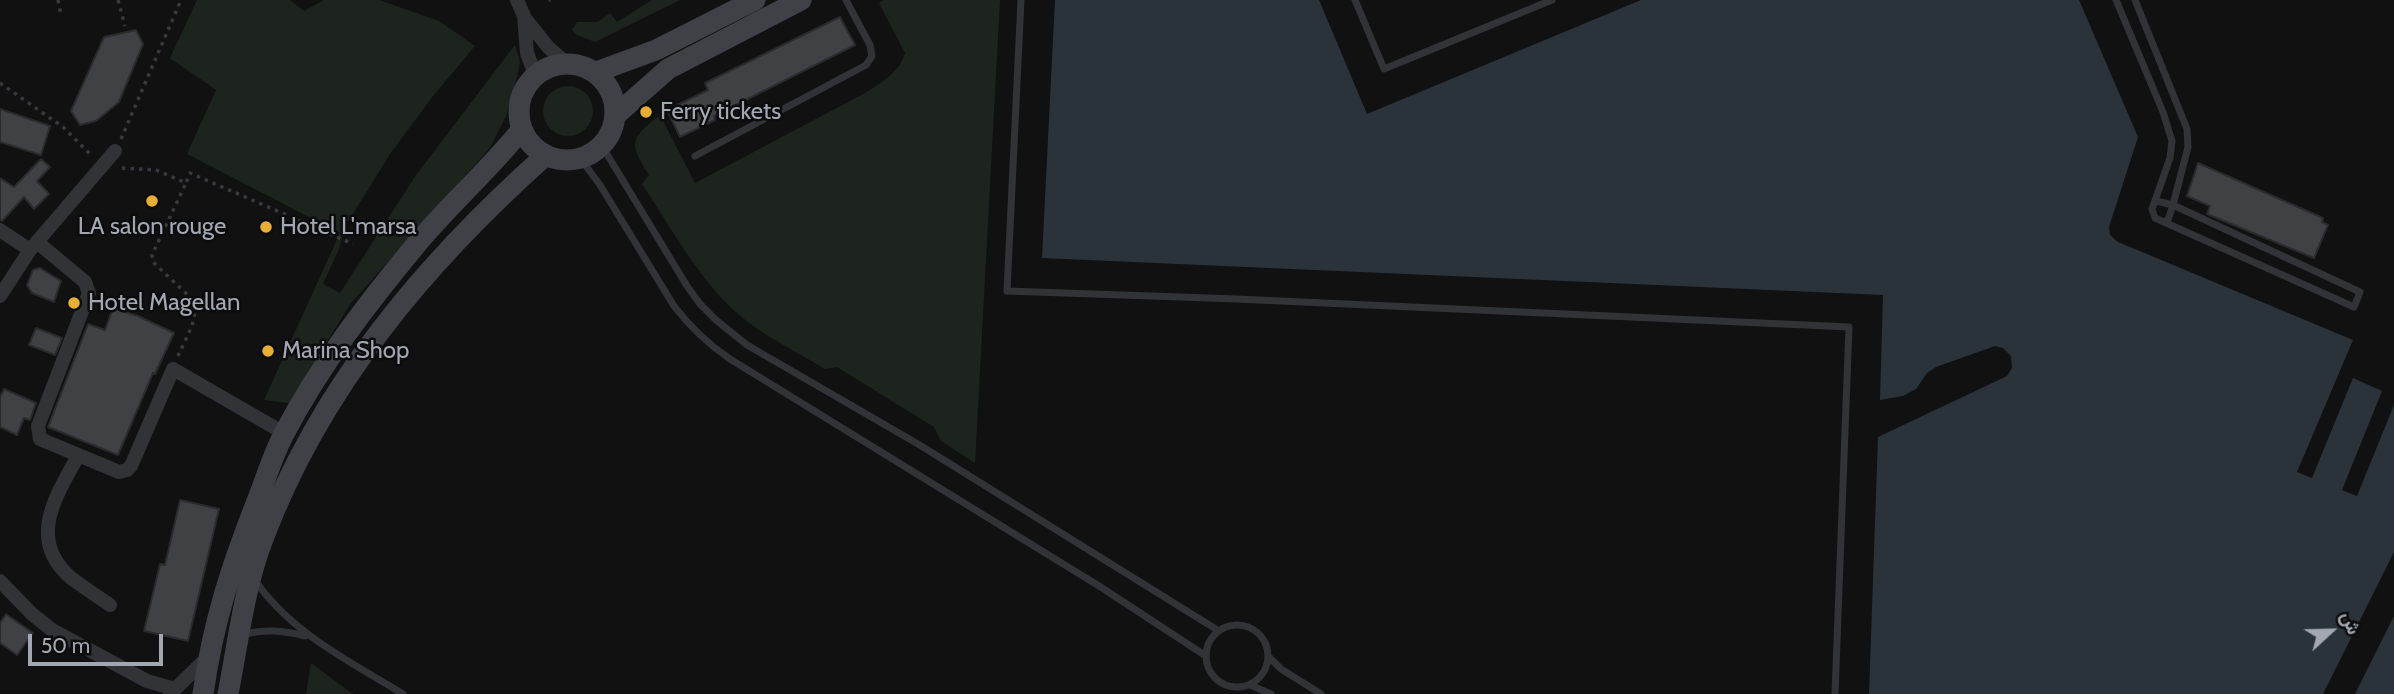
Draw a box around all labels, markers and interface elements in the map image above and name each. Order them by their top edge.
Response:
place label: Ferry tickets [660,98,781,126]
marker: Ferry tickets [638,104,654,120]
marker: LA salon rouge [144,193,160,209]
place label: LA salon rouge [78,213,226,241]
place label: Hotel L'marsa [280,213,417,241]
marker: Hotel L'marsa [258,219,274,235]
place label: Hotel Magellan [88,289,240,317]
marker: Hotel Magellan [66,295,82,311]
place label: Marina Shop [282,337,409,365]
marker: Marina Shop [260,343,276,359]
north arrow [2296,596,2366,666]
text: ش [2336,608,2366,638]
scale bar [32,620,166,664]
text: 50 m [41,633,90,658]

